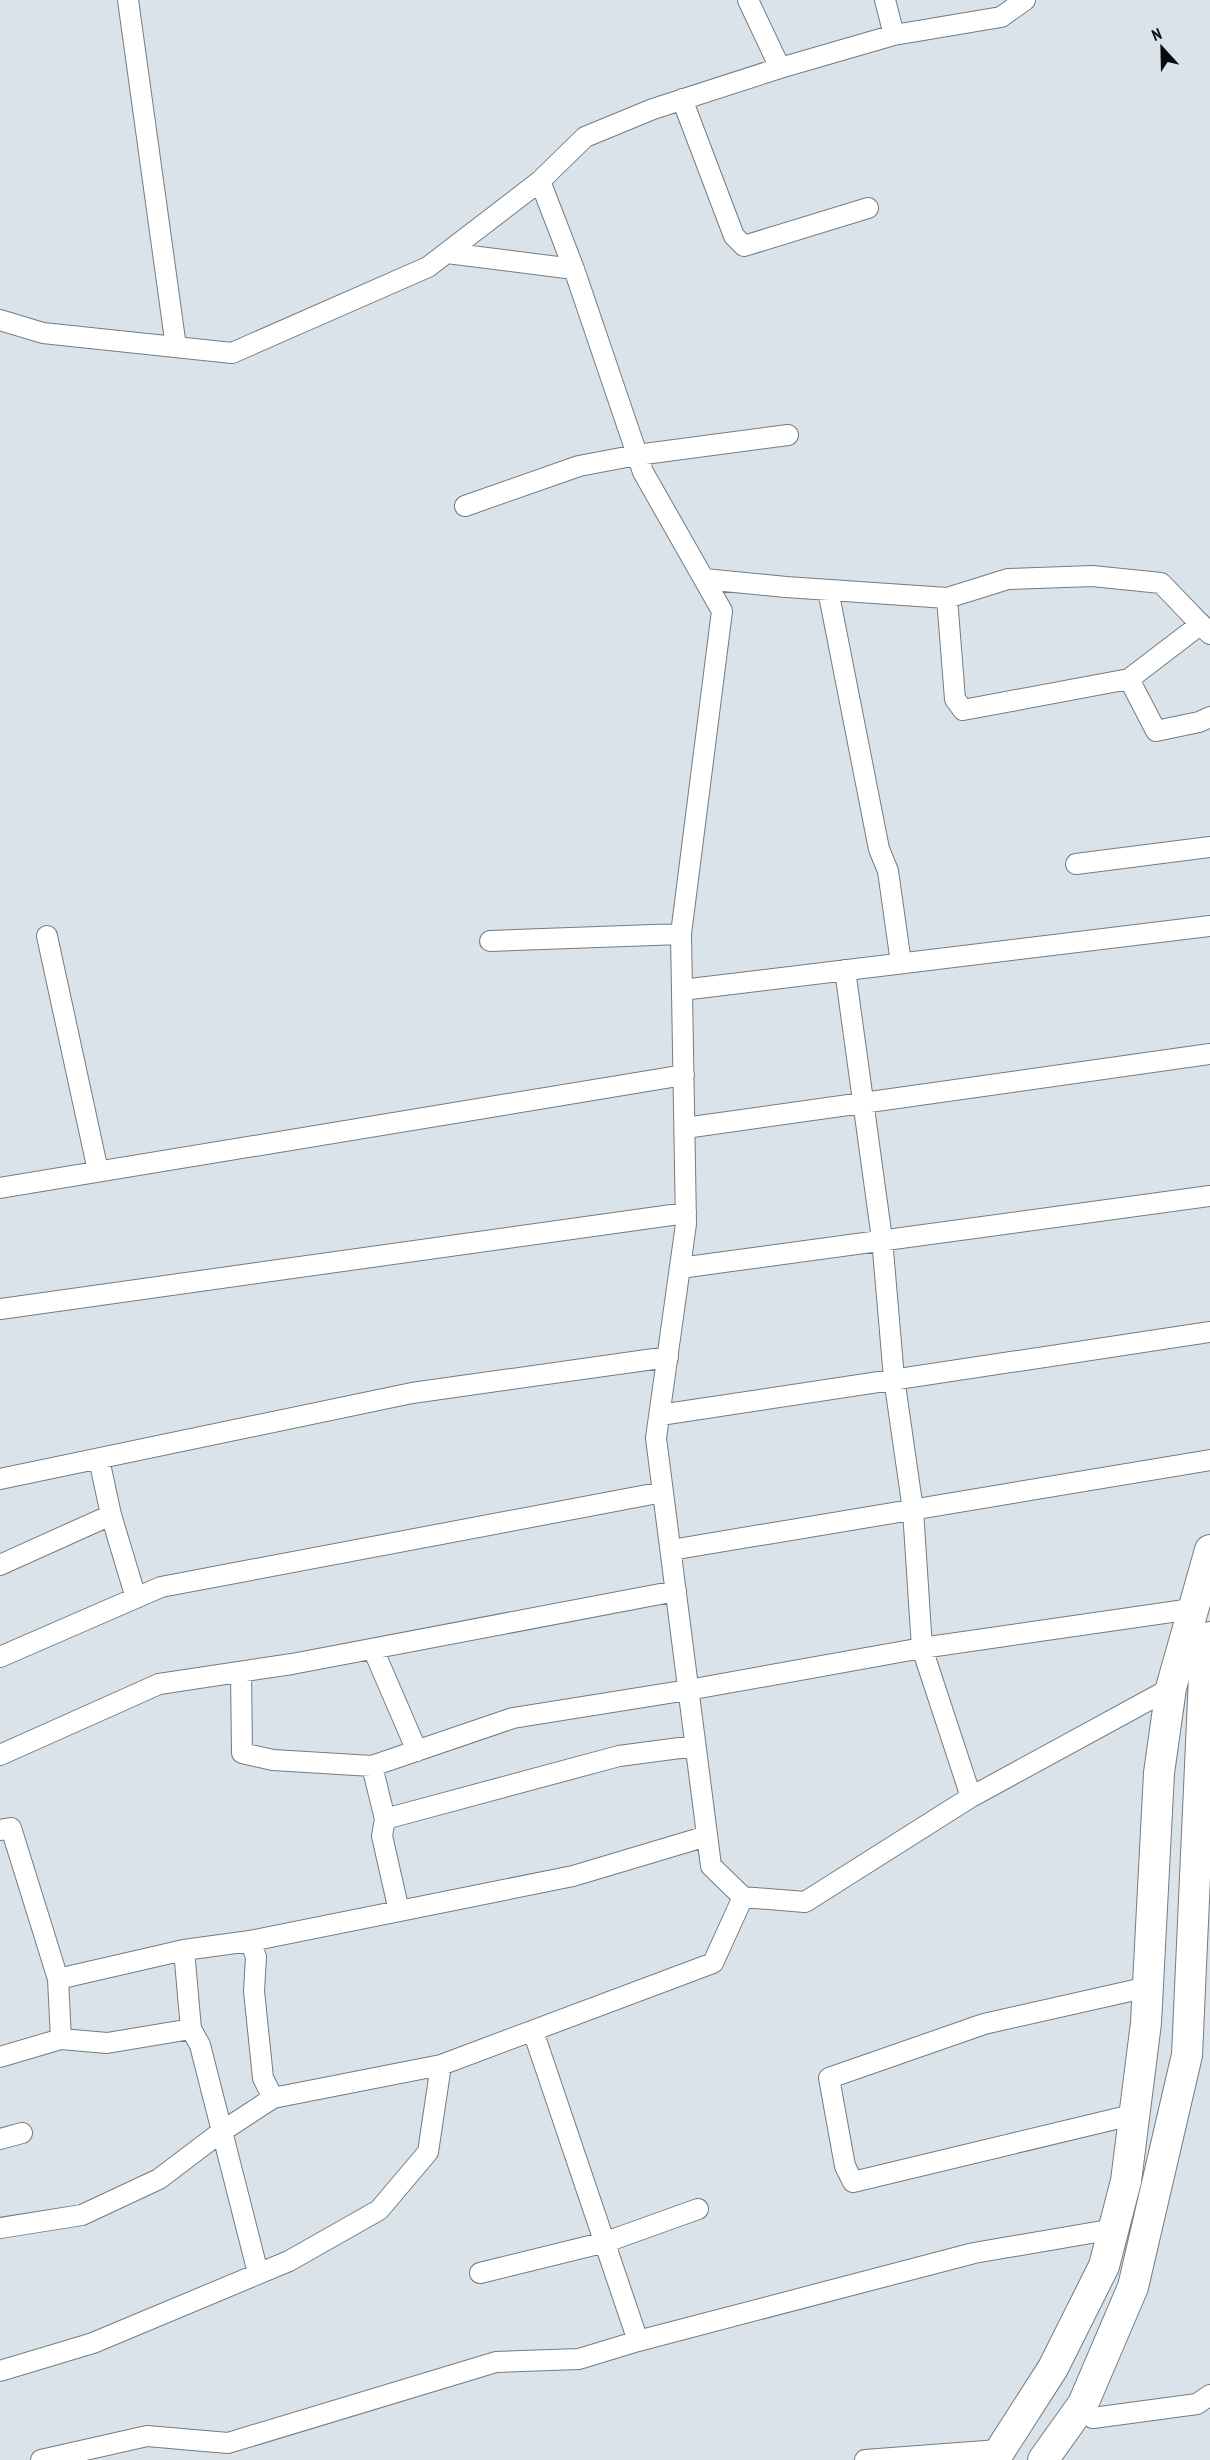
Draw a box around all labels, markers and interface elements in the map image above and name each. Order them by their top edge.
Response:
north arrow [1132,18,1192,78]
text: N [1149,23,1164,45]

